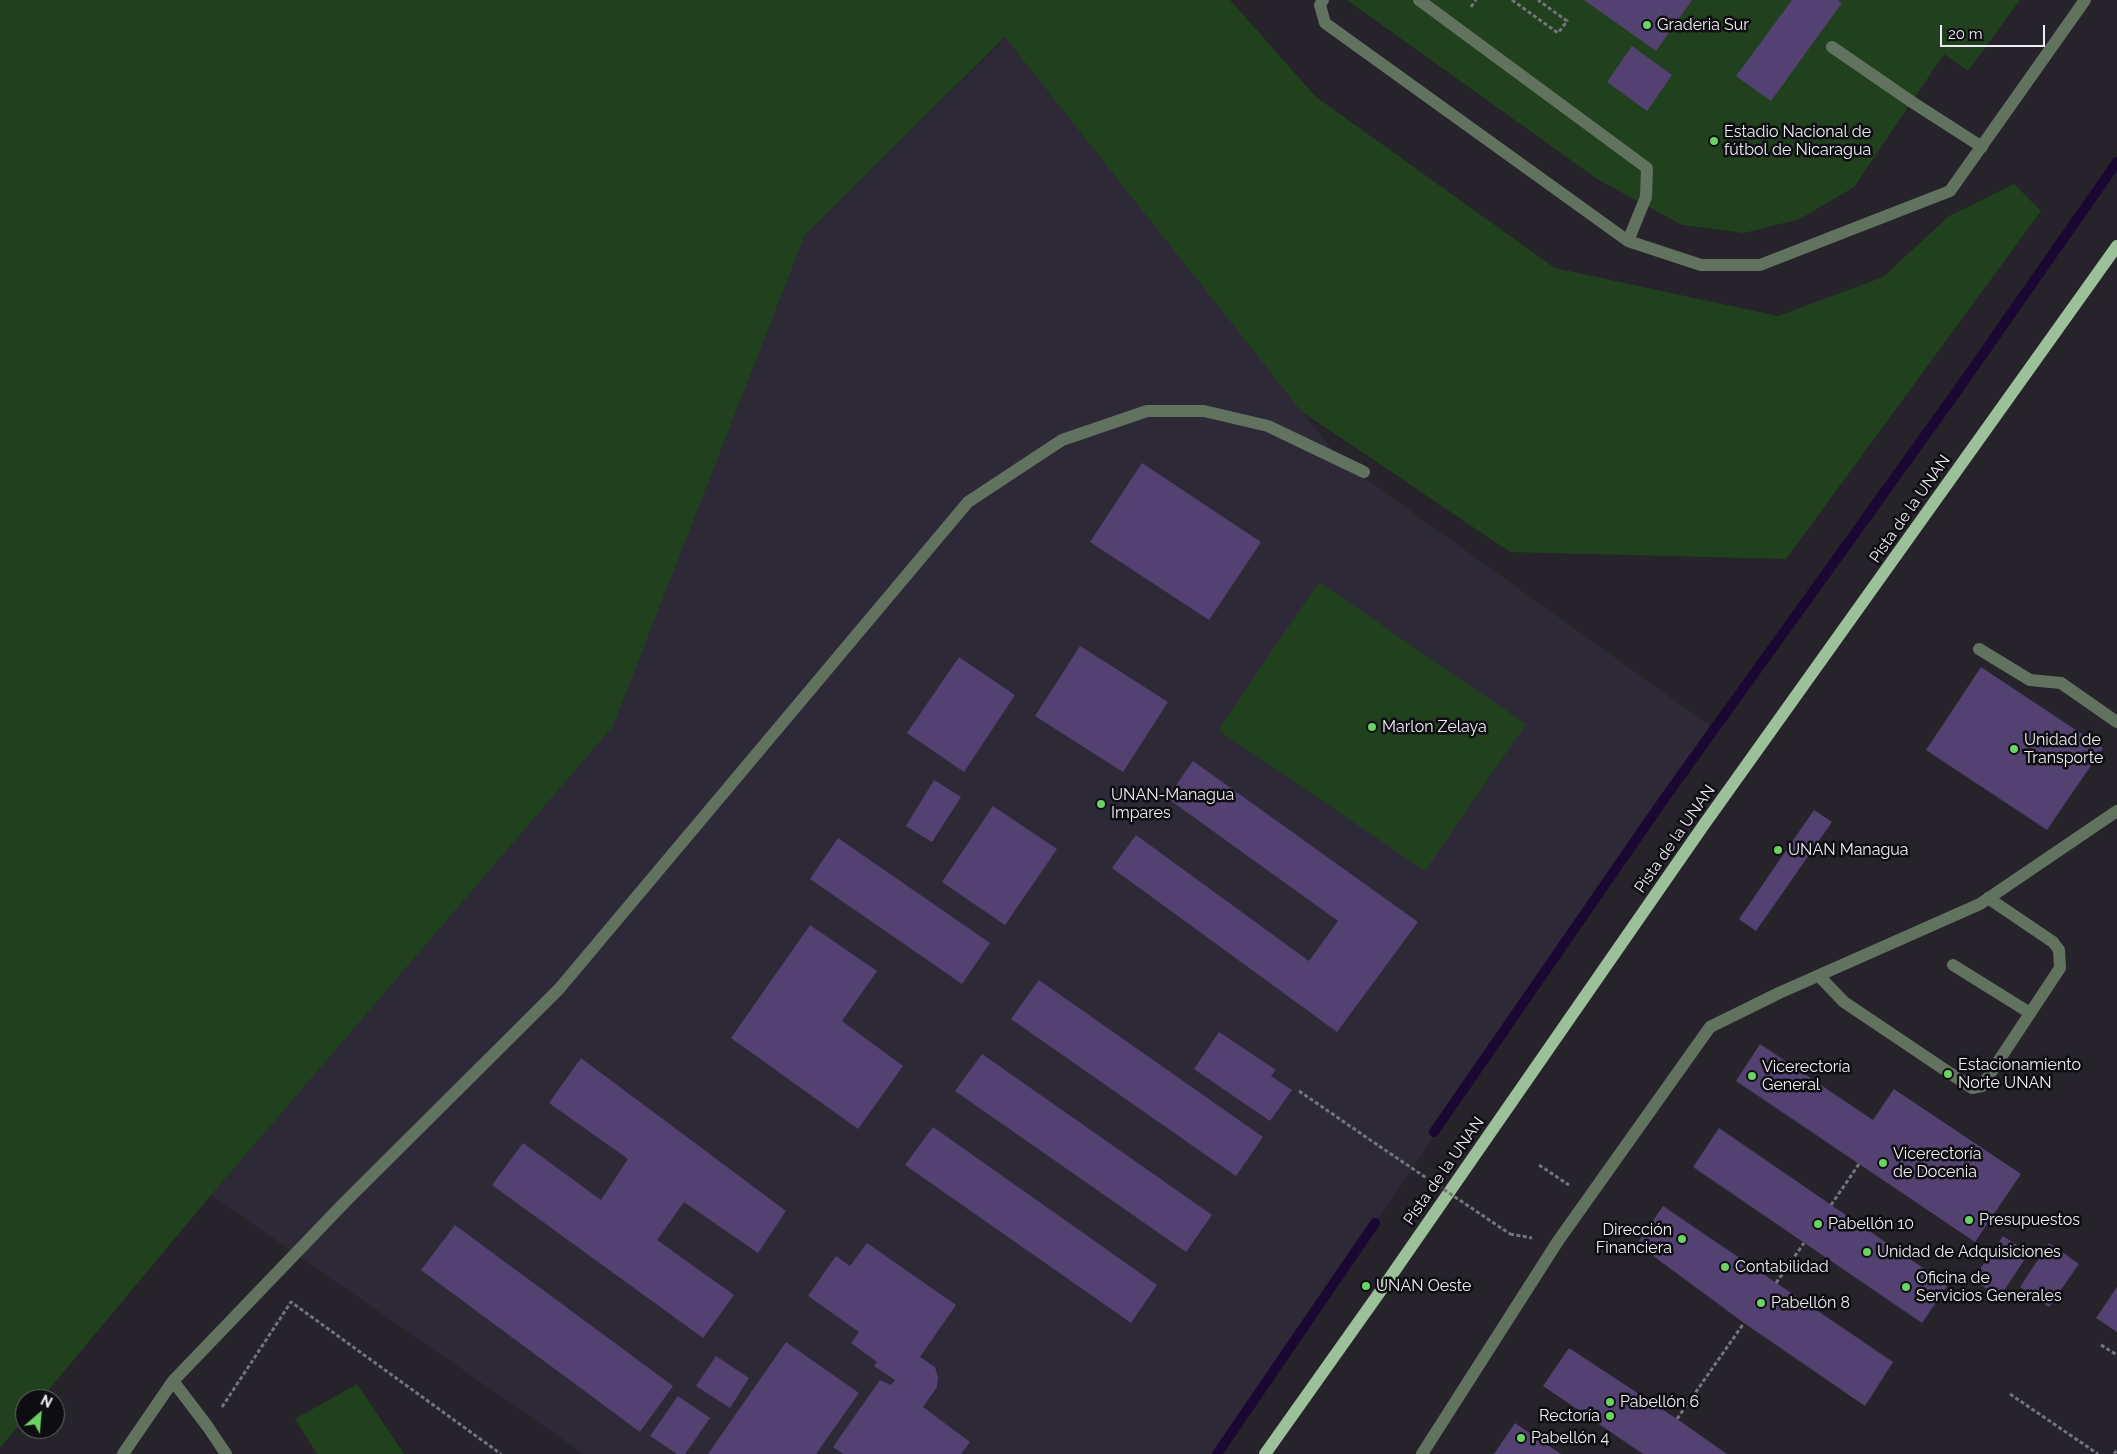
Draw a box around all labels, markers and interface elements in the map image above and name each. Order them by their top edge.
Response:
place label: Graderia Sur [1657,15,1749,35]
scale bar [1942,15,2047,47]
marker: Graderia Sur [1641,19,1653,31]
text: 20 m [1948,25,1983,43]
place label: Estadio Nacional de fútbol de Nicaragua [1724,122,1871,160]
marker: Estadio Nacional de fútbol de Nicaragua [1708,135,1720,147]
street label: Pista de la UNAN [1866,451,1954,567]
place label: Marlon Zelaya [1382,717,1487,737]
marker: Marlon Zelaya [1366,721,1378,733]
place label: Unidad de Transporte [2024,730,2103,768]
marker: Unidad de Transporte [2008,743,2020,755]
street label: Pista de la UNAN [1631,781,1719,897]
place label: UNAN-Managua Impares [1111,785,1234,823]
marker: UNAN-Managua Impares [1095,798,1107,810]
place label: UNAN Managua [1788,840,1909,860]
marker: UNAN Managua [1772,844,1784,856]
place label: Estacionamiento Norte UNAN [1958,1055,2081,1093]
place label: Vicerectoría General [1762,1057,1851,1095]
marker: Estacionamiento Norte UNAN [1942,1068,1954,1080]
marker: Vicerectoría General [1746,1070,1758,1082]
street label: Pista de la UNAN [1400,1113,1488,1229]
place label: Vicerectoría de Docenia [1893,1144,1982,1182]
marker: Vicerectoría de Docenia [1877,1157,1889,1169]
place label: Presupuestos [1979,1210,2080,1230]
place label: Pabellón 10 [1828,1214,1914,1234]
marker: Presupuestos [1963,1214,1975,1226]
marker: Pabellón 10 [1812,1218,1824,1230]
place label: Dirección Financiera [1596,1220,1672,1258]
marker: Dirección Financiera [1676,1233,1688,1245]
place label: Unidad de Adquisiciones [1877,1242,2061,1262]
marker: Unidad de Adquisiciones [1861,1246,1873,1258]
place label: Contabilidad [1735,1257,1829,1277]
marker: Contabilidad [1719,1261,1731,1273]
place label: Oficina de Servicios Generales [1916,1268,2062,1306]
place label: UNAN Oeste [1376,1276,1471,1296]
marker: UNAN Oeste [1360,1280,1372,1292]
marker: Oficina de Servicios Generales [1900,1281,1912,1293]
place label: Pabellón 8 [1771,1293,1850,1313]
marker: Pabellón 8 [1755,1297,1767,1309]
north arrow [15,1389,65,1439]
text: N [38,1392,55,1411]
place label: Pabellón 6 [1620,1392,1699,1412]
marker: Pabellón 6 [1604,1396,1616,1408]
place label: Rectoría [1539,1406,1600,1426]
marker: Rectoría [1604,1410,1616,1422]
place label: Pabellón 4 [1531,1428,1609,1448]
marker: Pabellón 4 [1515,1432,1527,1444]

